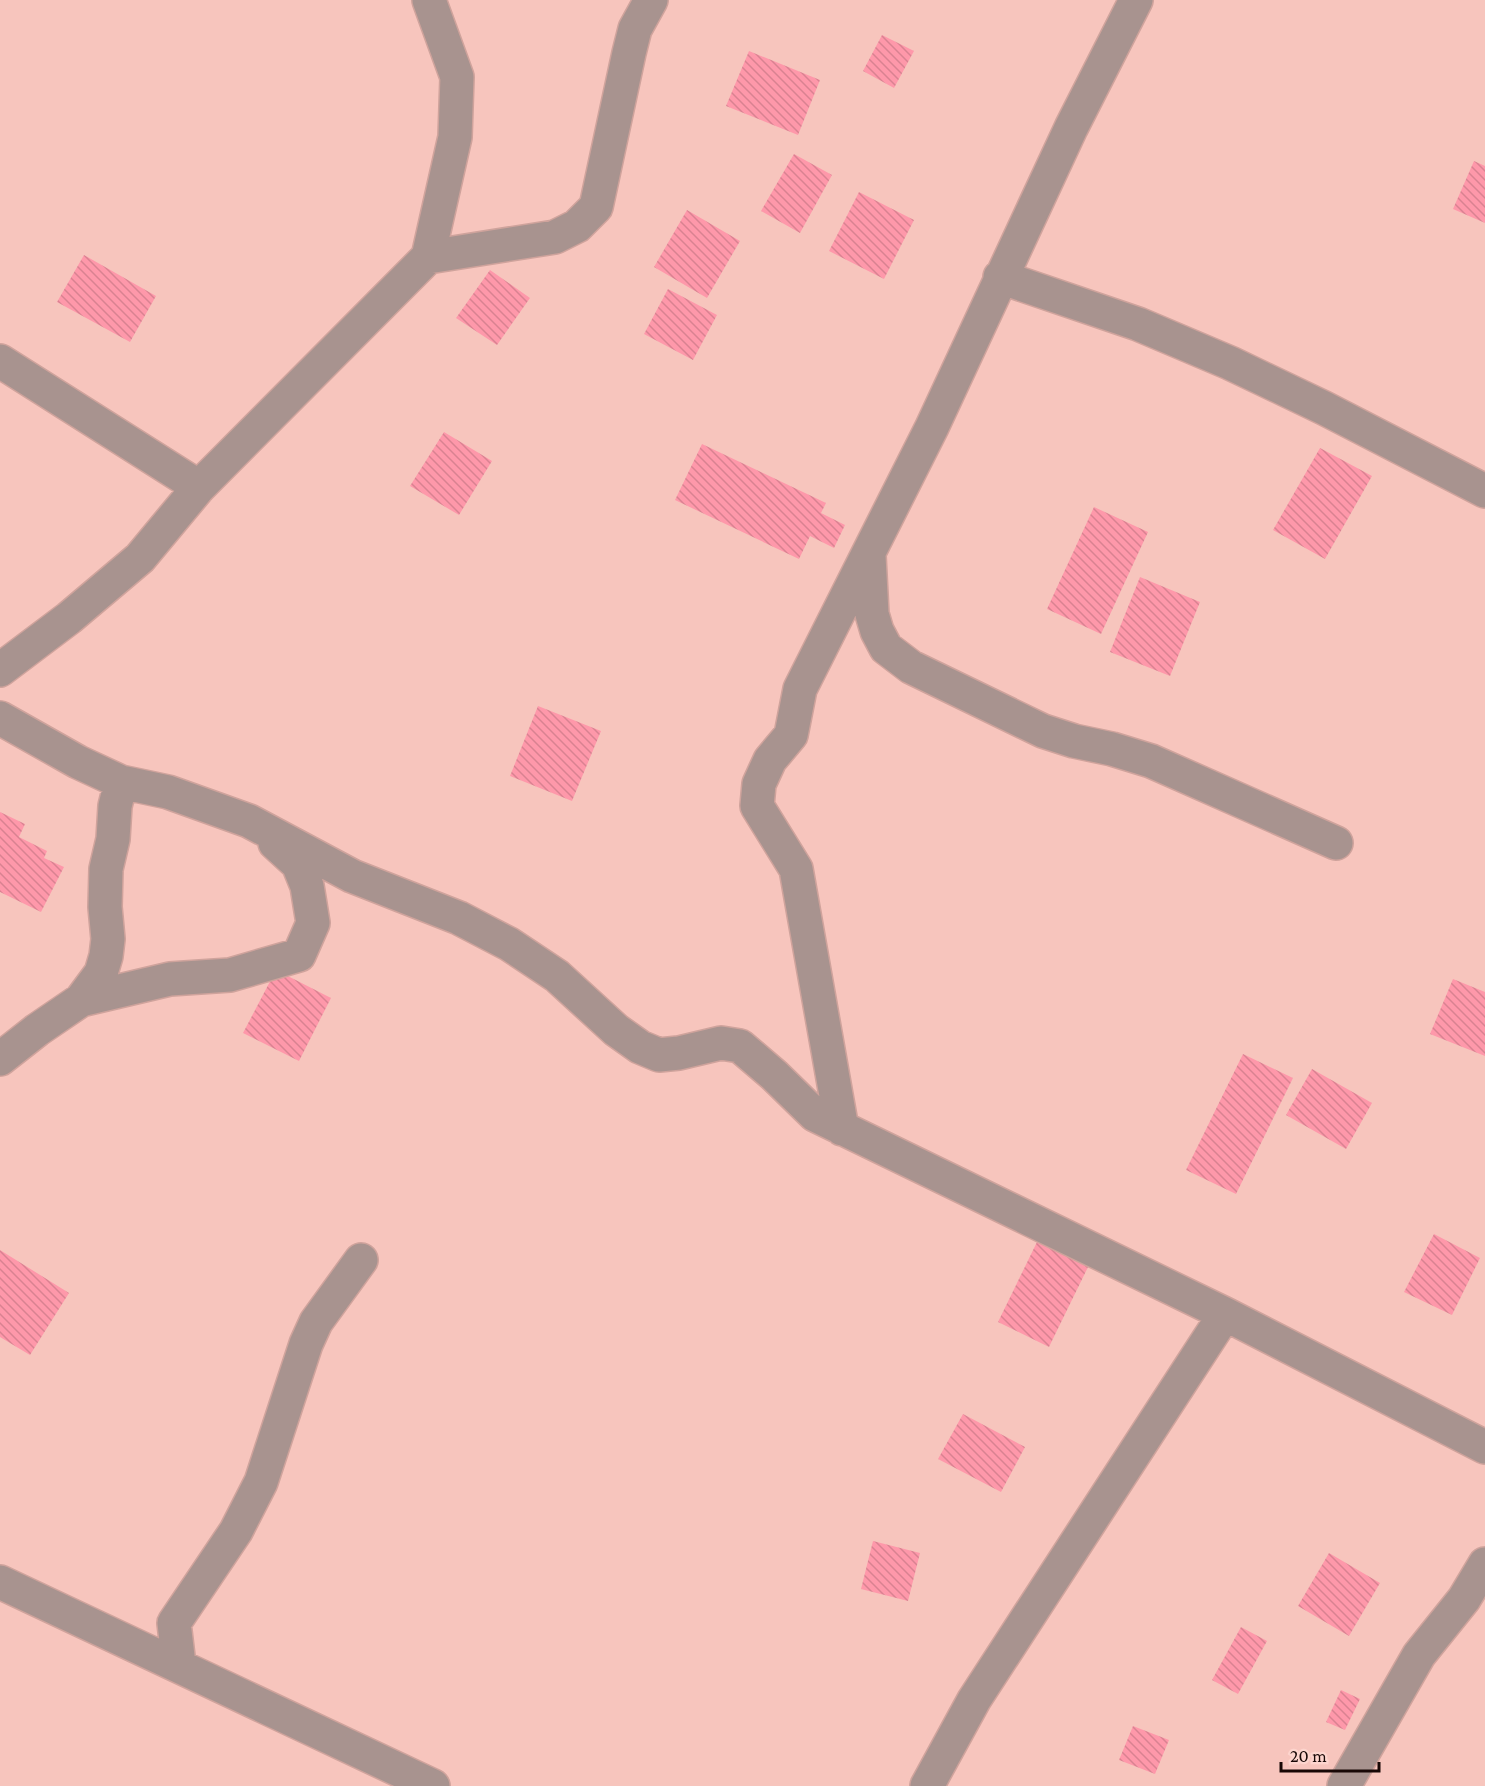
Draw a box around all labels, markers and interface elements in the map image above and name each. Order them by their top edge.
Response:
scale bar [1281,1735,1378,1773]
text: 20 m [1290,1746,1327,1766]

